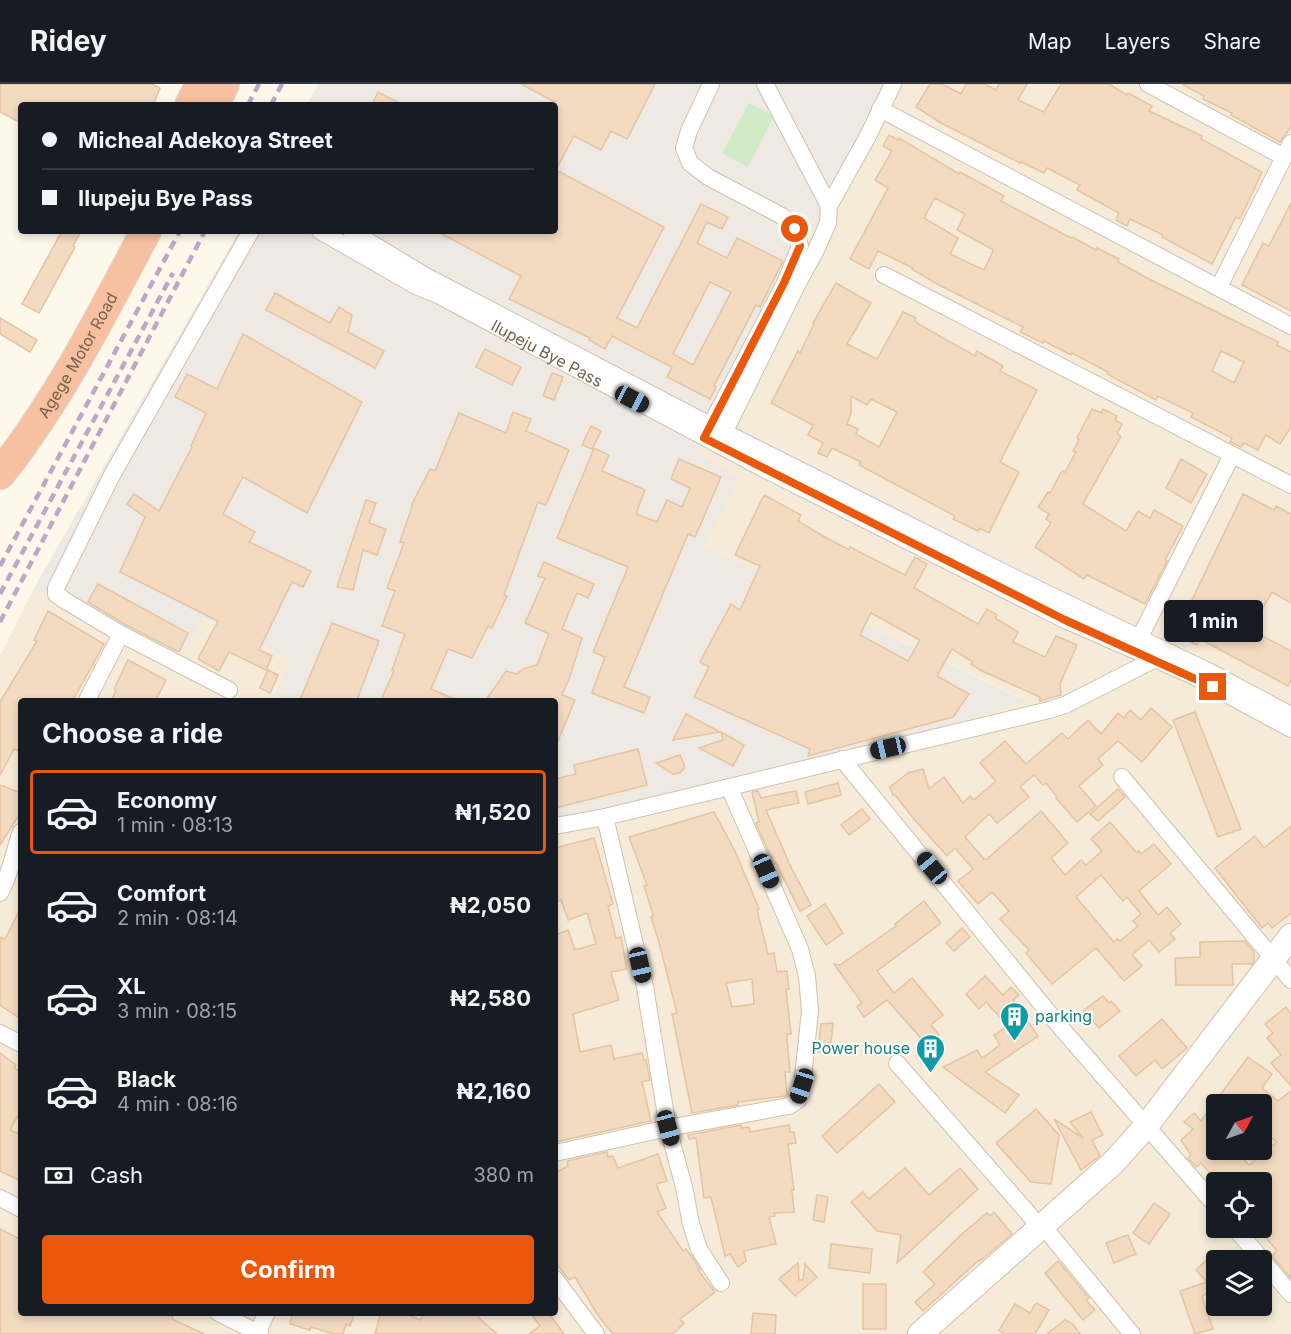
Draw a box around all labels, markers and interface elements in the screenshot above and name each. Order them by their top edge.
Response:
text: Ridey [30,24,107,58]
text: Map [1028,29,1072,54]
text: Layers [1105,29,1171,54]
text: Share [1204,29,1261,54]
text: Micheal Adekoya Street [78,127,333,153]
text: Ilupeju Bye Pass [78,185,253,211]
route start [781,215,808,242]
street label: Agege Motor Road [33,289,122,422]
street label: Ilupeju Bye Pass [488,315,606,391]
car [612,383,652,415]
callout: 1 min [1164,600,1262,642]
text: 1 min [1189,609,1238,633]
route end [1199,673,1226,700]
text: Choose a ride [42,717,223,750]
car [868,735,908,761]
icon: car [45,785,99,839]
text: Economy [117,787,217,813]
text: ₦1,520 [455,799,531,825]
text: 1 min · 08:13 [117,813,233,837]
car [914,848,950,888]
car [750,851,782,891]
icon: car [45,878,99,932]
text: Comfort [117,880,206,906]
text: ₦2,050 [450,892,531,918]
text: 2 min · 08:14 [117,906,238,930]
car [627,945,653,985]
icon: car [45,971,99,1025]
text: XL [117,973,146,999]
text: ₦2,580 [450,985,531,1011]
text: 3 min · 08:15 [117,999,237,1023]
building icon: parking [998,1000,1030,1042]
place label: parking [1035,1006,1092,1026]
building icon: Power house [915,1032,947,1074]
place label: Power house [812,1038,910,1058]
icon: car [45,1064,99,1118]
text: Black [117,1066,176,1092]
car [788,1066,816,1106]
text: ₦2,160 [457,1078,531,1104]
text: 4 min · 08:16 [117,1092,238,1116]
north arrow [1206,1094,1272,1160]
map controls [1206,1094,1272,1316]
car [655,1108,681,1148]
icon: cash [42,1159,75,1192]
text: Cash [90,1162,143,1188]
text: 380 m [474,1163,534,1187]
button: locate [1206,1172,1272,1238]
button: Confirm [42,1235,534,1304]
button: layers [1206,1250,1272,1316]

